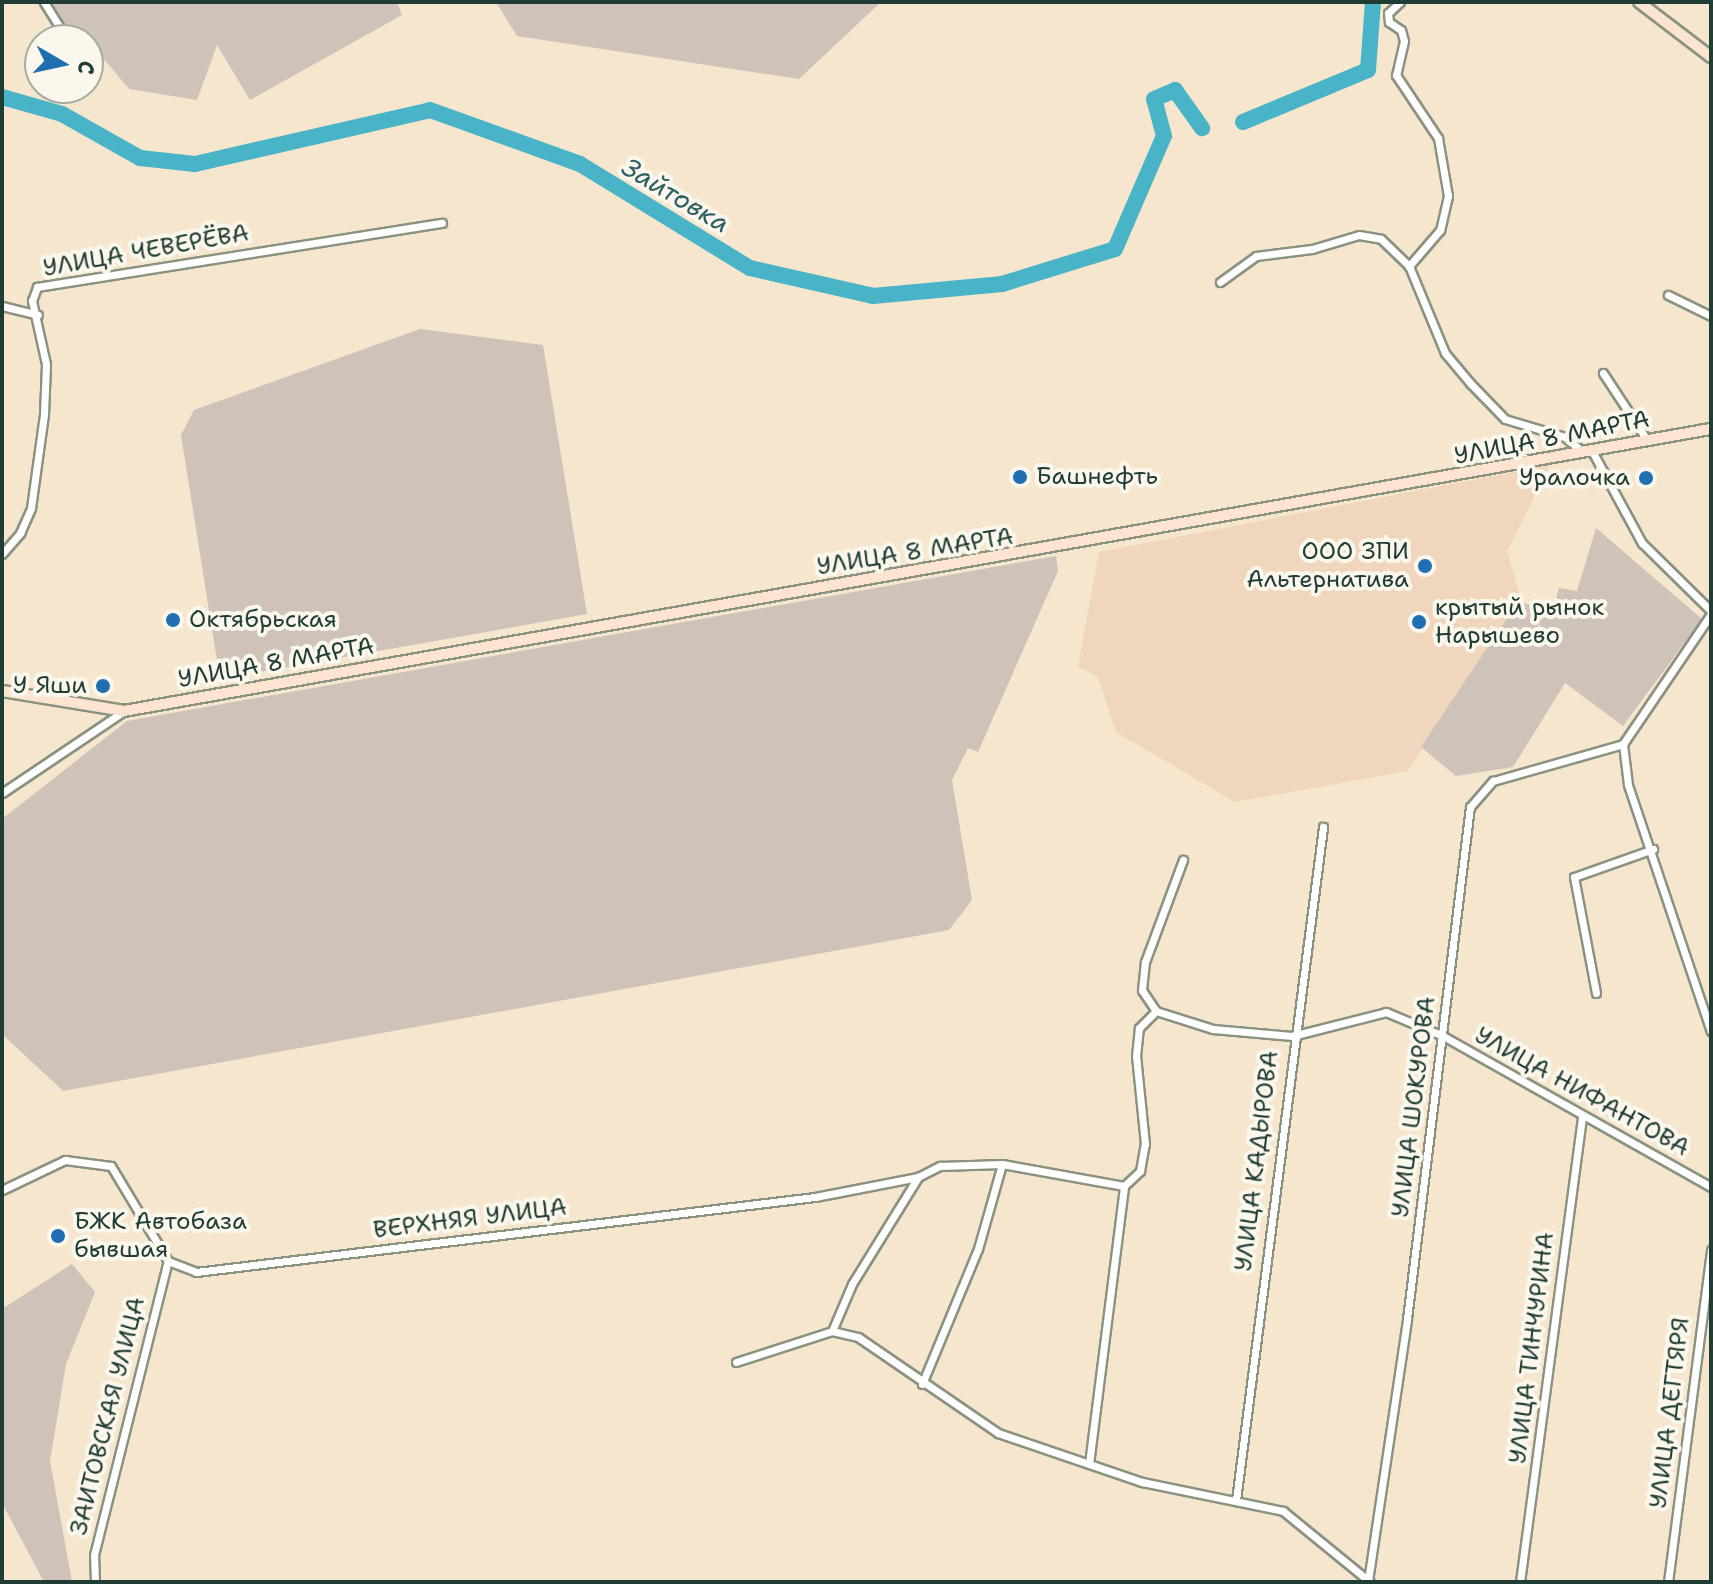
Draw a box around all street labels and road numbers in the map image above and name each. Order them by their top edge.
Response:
street label: УЛИЦА ЧЕВЕРЁВА [41,219,251,283]
street label: УЛИЦА 8 МАРТА [1452,405,1652,471]
street label: УЛИЦА 8 МАРТА [815,522,1015,582]
street label: УЛИЦА 8 МАРТА [176,632,376,694]
street label: УЛИЦА ШОКУРОВА [1386,995,1442,1219]
street label: УЛИЦА НИФАНТОВА [1470,1021,1694,1163]
street label: УЛИЦА КАДЫРОВА [1229,1049,1285,1273]
street label: ВЕРХНЯЯ УЛИЦА [372,1193,568,1245]
street label: УЛИЦА ТИНЧУРИНА [1503,1230,1561,1466]
street label: ЗАИТОВСКАЯ УЛИЦА [64,1294,152,1538]
street label: УЛИЦА ДЕГТЯРЯ [1644,1316,1696,1510]

